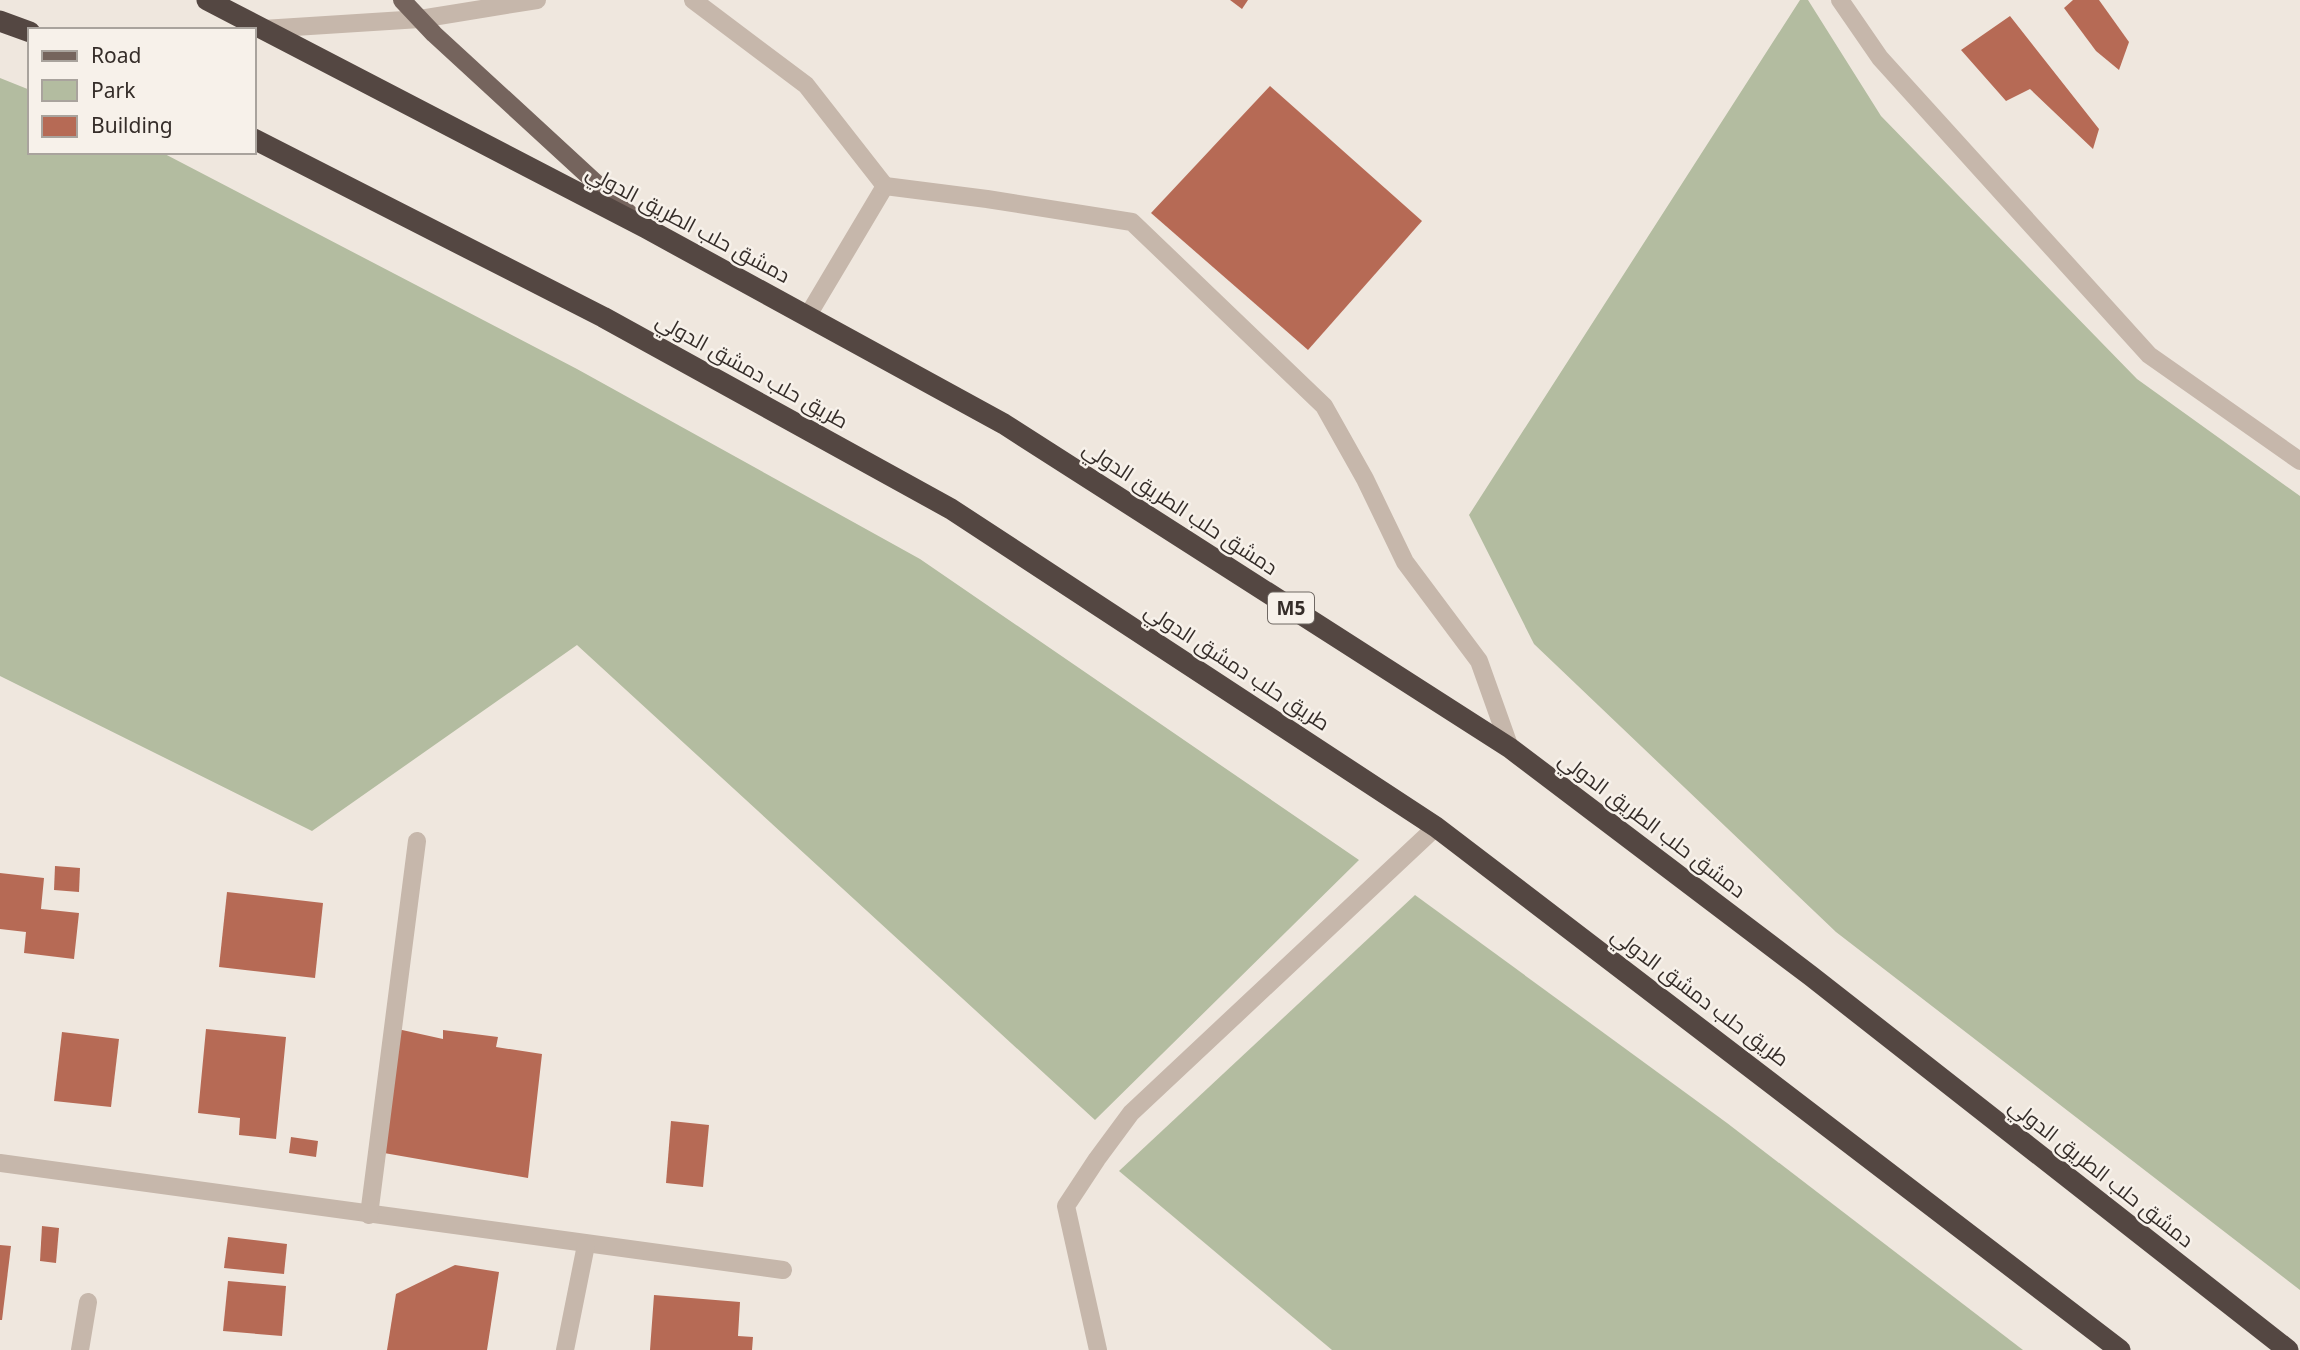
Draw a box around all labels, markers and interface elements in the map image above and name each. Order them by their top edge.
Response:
legend [28,28,256,154]
text: Road [91,41,141,69]
text: Park [91,76,136,104]
text: Building [91,111,173,139]
street label: دمشق حلب الطريق الدولي [580,157,795,291]
street label: طريق حلب دمشق الدولي [650,306,854,437]
street label: دمشق حلب الطريق الدولي [1076,434,1283,583]
road number: M5 [1268,593,1314,624]
street label: طريق حلب دمشق الدولي [1138,596,1336,739]
street label: دمشق حلب الطريق الدولي [1552,745,1752,906]
street label: طريق حلب دمشق الدولي [1604,920,1795,1075]
street label: دمشق حلب الطريق الدولي [2002,1091,2200,1256]

